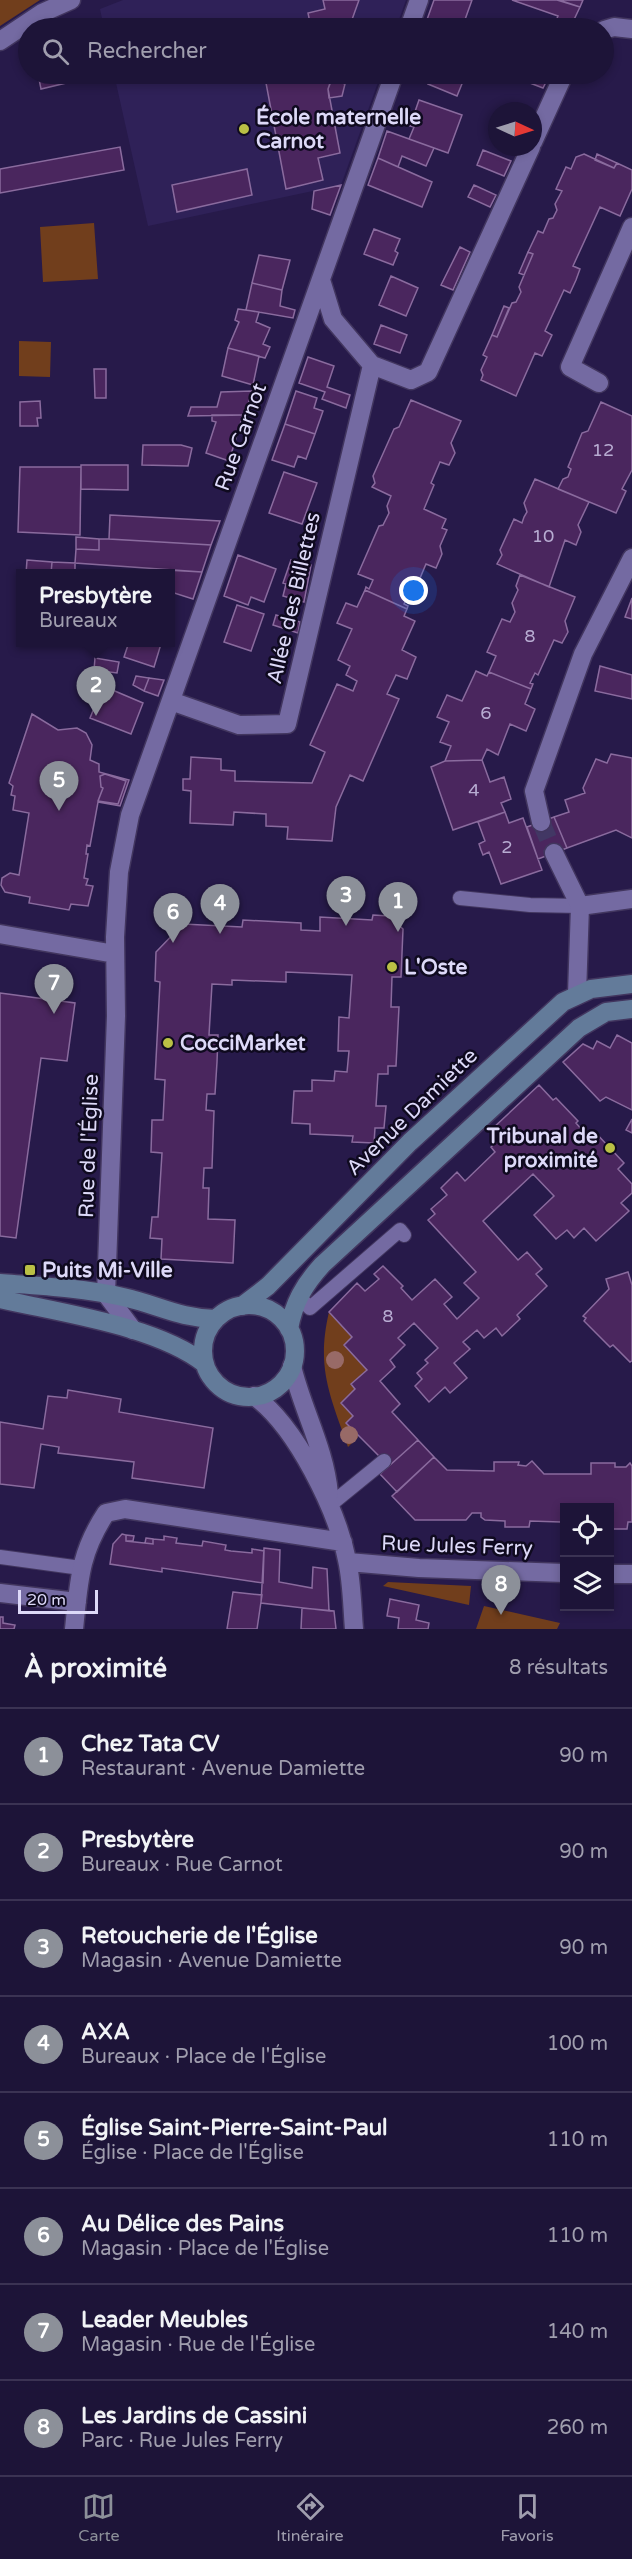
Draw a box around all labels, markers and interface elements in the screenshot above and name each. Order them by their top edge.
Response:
search box [18,18,614,84]
icon: search [39,35,72,68]
text: Rechercher [87,38,207,64]
north arrow [488,102,542,156]
place label: École maternelle Carnot [256,104,421,154]
marker: École maternelle Carnot [237,122,251,136]
street label: Rue Carnot [210,380,272,494]
house number: 12 [592,439,614,461]
street label: Allée des Billettes [262,510,326,686]
house number: 10 [532,525,554,547]
popup [16,569,175,647]
your location [399,576,428,605]
text: Presbytère [39,583,152,609]
text: Bureaux [39,609,117,633]
house number: 8 [524,625,536,647]
pin: 2 [76,666,116,716]
house number: 6 [480,702,492,724]
pin: 5 [40,762,78,811]
house number: 4 [468,779,480,801]
house number: 2 [501,836,513,858]
pin: 3 [326,876,366,926]
pin: 1 [378,882,418,932]
pin: 4 [200,884,240,934]
pin: 6 [154,894,192,943]
place label: L'Oste [404,955,468,980]
marker: L'Oste [385,960,399,974]
pin: 7 [34,964,74,1014]
place label: CocciMarket [180,1031,306,1056]
marker: CocciMarket [161,1036,175,1050]
street label: Avenue Damiette [341,1043,483,1181]
street label: Rue de l'Église [74,1073,104,1219]
place label: Tribunal de proximité [486,1124,598,1173]
marker: Tribunal de proximité [603,1141,617,1155]
place label: Puits Mi-Ville [42,1258,173,1283]
marker: Puits Mi-Ville [23,1263,37,1277]
house number: 8 [382,1305,394,1327]
map controls [560,1503,614,1611]
button: locate [560,1503,614,1557]
street label: Rue Jules Ferry [381,1531,533,1561]
button: layers [560,1557,614,1611]
pin: 8 [482,1566,520,1615]
scale bar [18,1587,98,1614]
text: 20 m [27,1590,66,1610]
text: À proximité [24,1653,167,1684]
text: 8 résultats [509,1656,608,1680]
text: Chez Tata CV [81,1731,220,1757]
text: 1 [37,1744,50,1768]
text: 90 m [559,1744,608,1768]
text: Restaurant · Avenue Damiette [81,1757,365,1781]
text: Presbytère [81,1827,194,1853]
text: 2 [37,1840,50,1864]
text: 90 m [559,1840,608,1864]
text: Bureaux · Rue Carnot [81,1853,283,1877]
text: Retoucherie de l'Église [81,1923,318,1949]
text: 3 [37,1936,50,1960]
text: 90 m [559,1936,608,1960]
text: Magasin · Avenue Damiette [81,1949,342,1973]
text: AXA [81,2019,130,2045]
text: 4 [37,2032,50,2056]
text: 100 m [547,2032,608,2056]
text: Bureaux · Place de l'Église [81,2045,326,2069]
text: Église Saint-Pierre-Saint-Paul [81,2115,388,2141]
text: 5 [37,2128,50,2152]
text: 110 m [547,2128,608,2152]
text: Église · Place de l'Église [81,2141,304,2165]
text: Au Délice des Pains [81,2211,284,2237]
text: 6 [37,2224,50,2248]
text: 110 m [547,2224,608,2248]
text: Magasin · Place de l'Église [81,2237,329,2261]
text: Leader Meubles [81,2307,248,2333]
text: 7 [37,2320,50,2344]
text: 140 m [547,2320,608,2344]
text: Magasin · Rue de l'Église [81,2333,315,2357]
text: Les Jardins de Cassini [81,2403,307,2429]
text: 8 [37,2416,50,2440]
text: 260 m [547,2416,608,2440]
text: Parc · Rue Jules Ferry [81,2429,283,2453]
tab: Carte [78,2490,120,2546]
tab: Itinéraire [276,2490,344,2546]
tab: Favoris [500,2490,554,2546]

